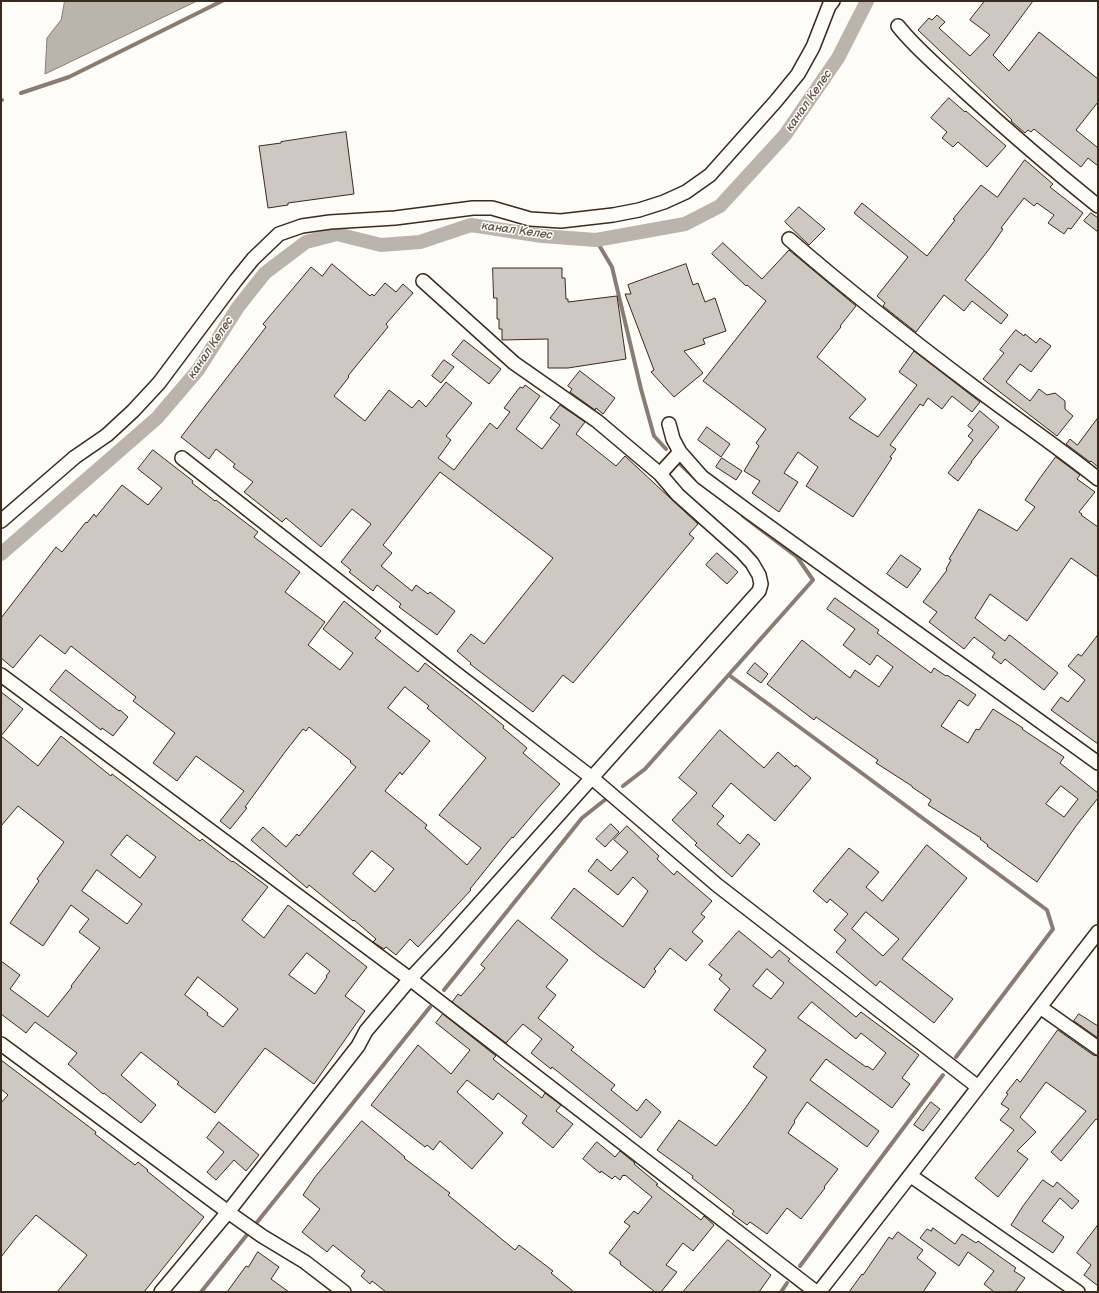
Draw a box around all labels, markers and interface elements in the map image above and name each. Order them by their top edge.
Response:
water label: канал Келес [783,68,835,134]
water label: канал Келес [481,219,553,243]
water label: канал Келес [185,314,237,382]

